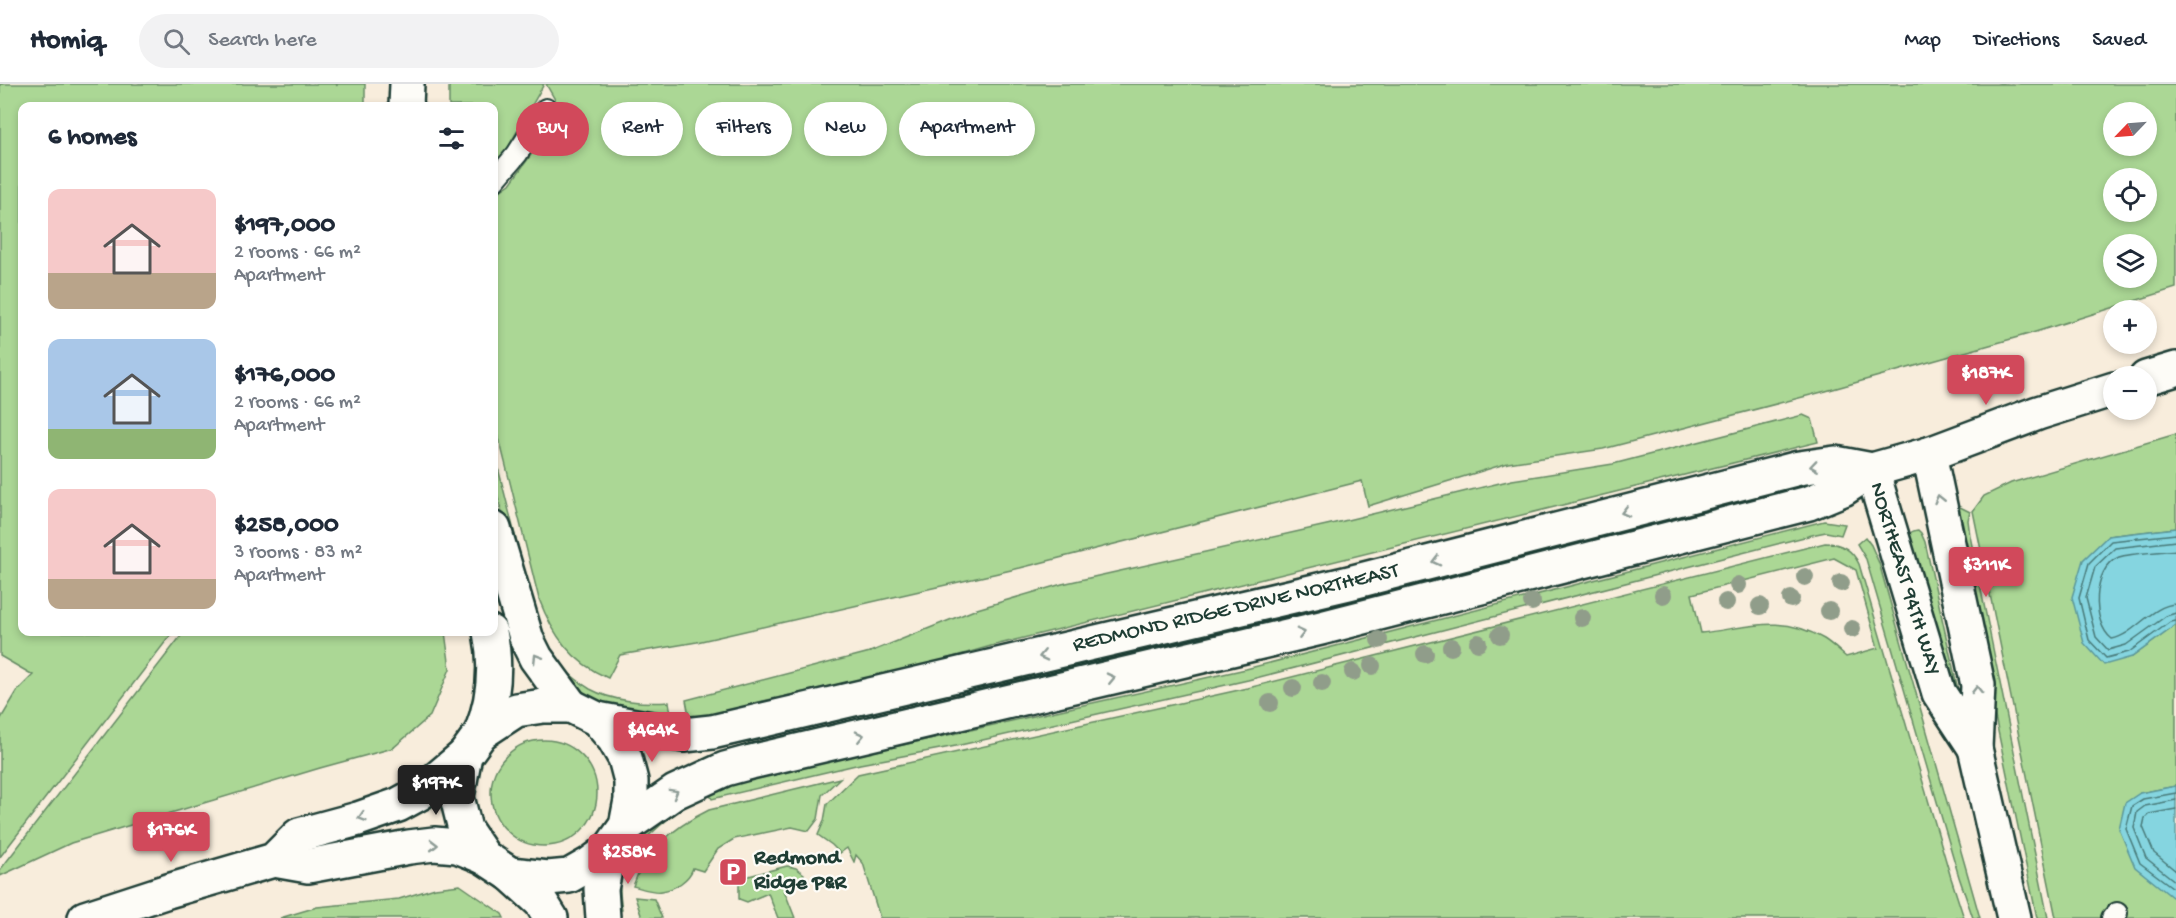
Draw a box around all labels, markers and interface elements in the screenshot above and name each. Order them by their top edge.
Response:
search box [139,14,559,68]
text: Homiq [30,25,103,58]
icon: search [160,25,193,58]
text: Search here [208,28,317,54]
text: Map [1904,29,1941,54]
text: Directions [1974,29,2059,54]
text: Saved [2092,29,2146,54]
chip: Buy [516,102,589,156]
chip: Rent [601,102,683,156]
chip: Filters [695,102,792,156]
chip: New [804,102,887,156]
chip: Apartment [899,102,1035,156]
north arrow [2103,102,2157,156]
map controls [2103,102,2157,420]
icon: filters [435,122,468,155]
text: 6 homes [48,123,136,154]
button: locate [2103,168,2157,222]
text: $197,000 [234,211,335,242]
icon: home [96,213,168,285]
button: layers [2103,234,2157,288]
text: 2 rooms · 66 m² [234,242,361,265]
text: Apartment [234,265,324,288]
button: + [2103,300,2157,354]
pin: $187K [1944,355,2028,406]
text: $176,000 [234,361,335,392]
icon: home [96,363,168,435]
text: $187K [1961,363,2011,386]
button: − [2103,366,2157,420]
text: 2 rooms · 66 m² [234,392,361,415]
text: Apartment [234,415,324,438]
one-way arrow [1810,459,1819,471]
street label: NORTHEAST 94TH WAY [1862,479,1946,679]
one-way arrow [1934,494,1947,504]
one-way arrow [1620,505,1630,518]
text: $258,000 [234,511,339,542]
icon: home [96,513,168,585]
text: 3 rooms · 83 m² [234,542,362,565]
pin: $311K [1944,547,2028,598]
one-way arrow [1431,554,1442,566]
text: $311K [1963,555,2009,578]
street label: REDMOND RIDGE DRIVE NORTHEAST [1070,558,1403,659]
text: Apartment [234,565,324,588]
one-way arrow [1296,627,1306,640]
one-way arrow [1038,648,1048,661]
one-way arrow [533,654,545,664]
one-way arrow [1106,673,1116,686]
one-way arrow [1971,685,1983,694]
pin: $464K [610,712,694,763]
text: $464K [627,720,677,743]
one-way arrow [855,730,865,743]
pin: $197K [394,765,478,816]
text: $197K [412,773,460,796]
one-way arrow [668,789,679,800]
one-way arrow [358,810,368,822]
pin: $176K [129,812,213,863]
text: $176K [147,820,195,843]
pin: $258K [586,834,670,885]
one-way arrow [430,839,439,851]
text: $258K [602,842,654,865]
place label: Redmond Ridge P&R [753,846,848,897]
parking icon: Redmond Ridge P&R [717,856,749,888]

